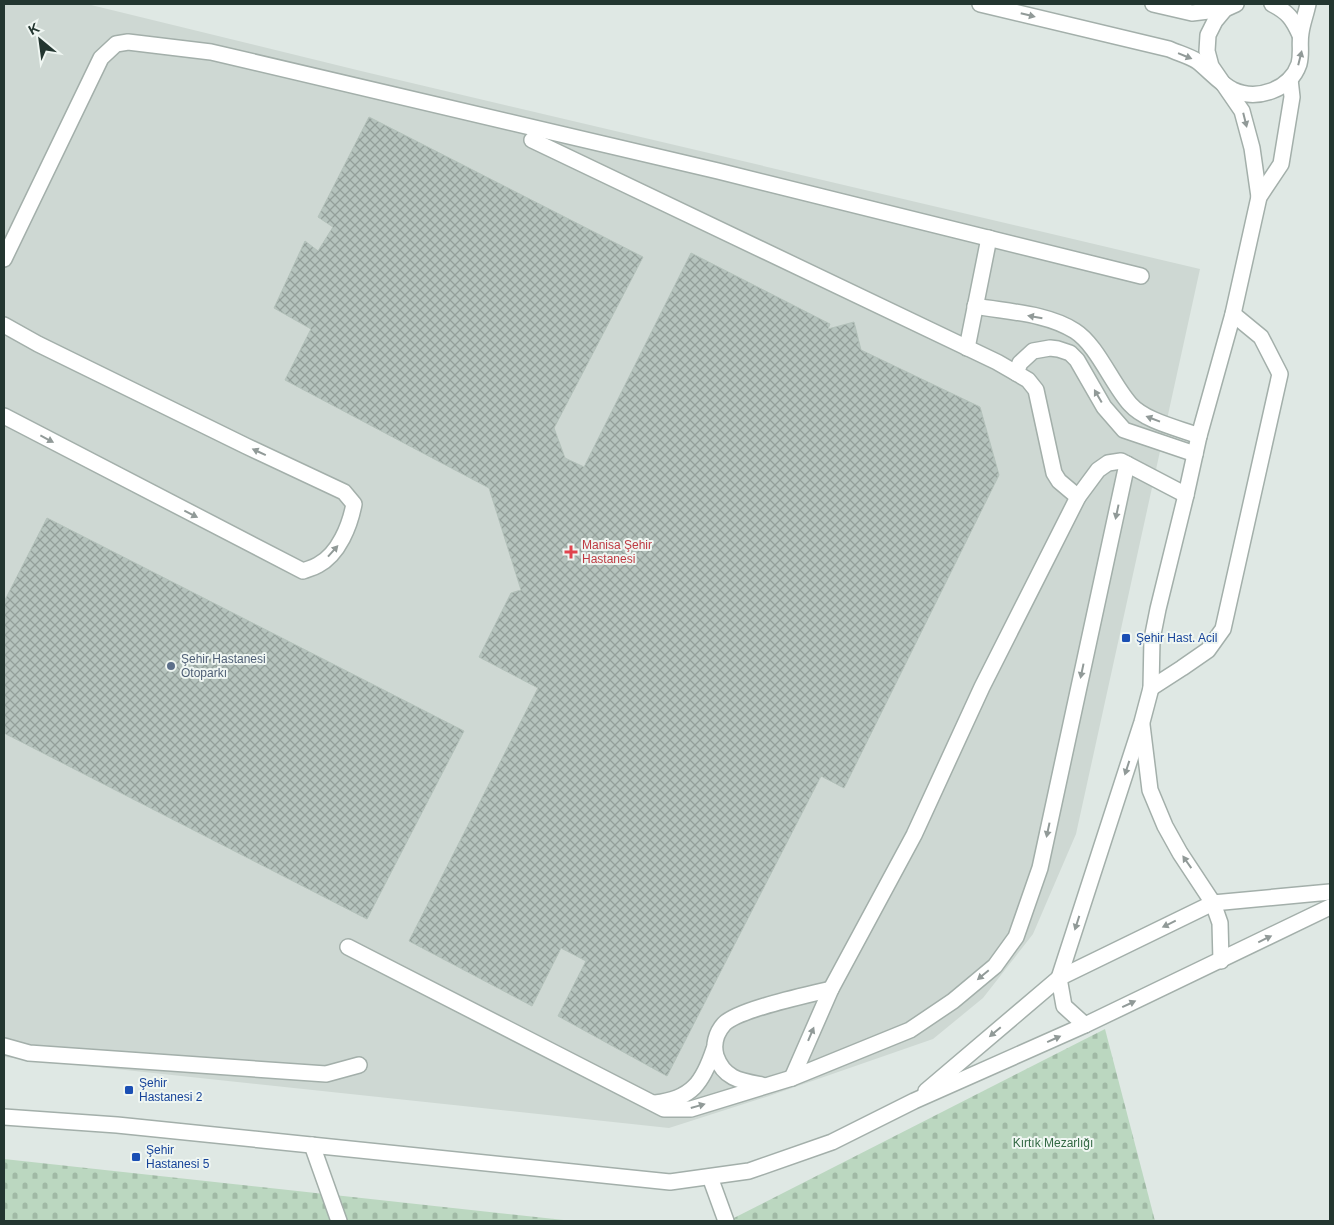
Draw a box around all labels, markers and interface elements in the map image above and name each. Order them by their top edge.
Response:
one-way arrow [1020,11,1035,19]
north arrow [15,15,65,65]
text: K [25,19,42,38]
one-way arrow [1296,51,1304,66]
one-way arrow [1178,52,1193,60]
one-way arrow [1241,113,1249,128]
one-way arrow [1027,312,1043,320]
one-way arrow [1093,389,1102,402]
one-way arrow [1145,415,1160,423]
one-way arrow [40,435,54,443]
one-way arrow [252,448,266,456]
one-way arrow [1113,505,1121,520]
one-way arrow [184,510,198,518]
place label: Manisa Şehir Hastanesi [582,538,652,566]
one-way arrow [327,545,338,557]
marker: Manisa Şehir Hastanesi [564,545,578,559]
place label: Şehir Hast. Acil [1136,631,1217,645]
marker: Şehir Hast. Acil [1120,632,1132,644]
place label: Şehir Hastanesi Otoparkı [181,652,266,680]
marker: Şehir Hastanesi Otoparkı [165,660,177,672]
one-way arrow [1078,663,1086,679]
one-way arrow [1122,761,1130,776]
one-way arrow [1044,822,1052,837]
one-way arrow [1182,855,1192,869]
one-way arrow [1073,915,1080,930]
one-way arrow [1162,920,1177,928]
one-way arrow [1257,935,1272,944]
one-way arrow [977,970,990,981]
one-way arrow [1122,1000,1136,1008]
one-way arrow [990,1026,1002,1038]
one-way arrow [808,1027,816,1041]
one-way arrow [1047,1034,1061,1042]
place label: Şehir Hastanesi 2 [139,1076,203,1104]
marker: Şehir Hastanesi 2 [123,1084,135,1096]
one-way arrow [690,1102,705,1110]
park label: Kırtık Mezarlığı [1013,1136,1093,1150]
place label: Şehir Hastanesi 5 [146,1143,210,1171]
marker: Şehir Hastanesi 5 [130,1151,142,1163]

